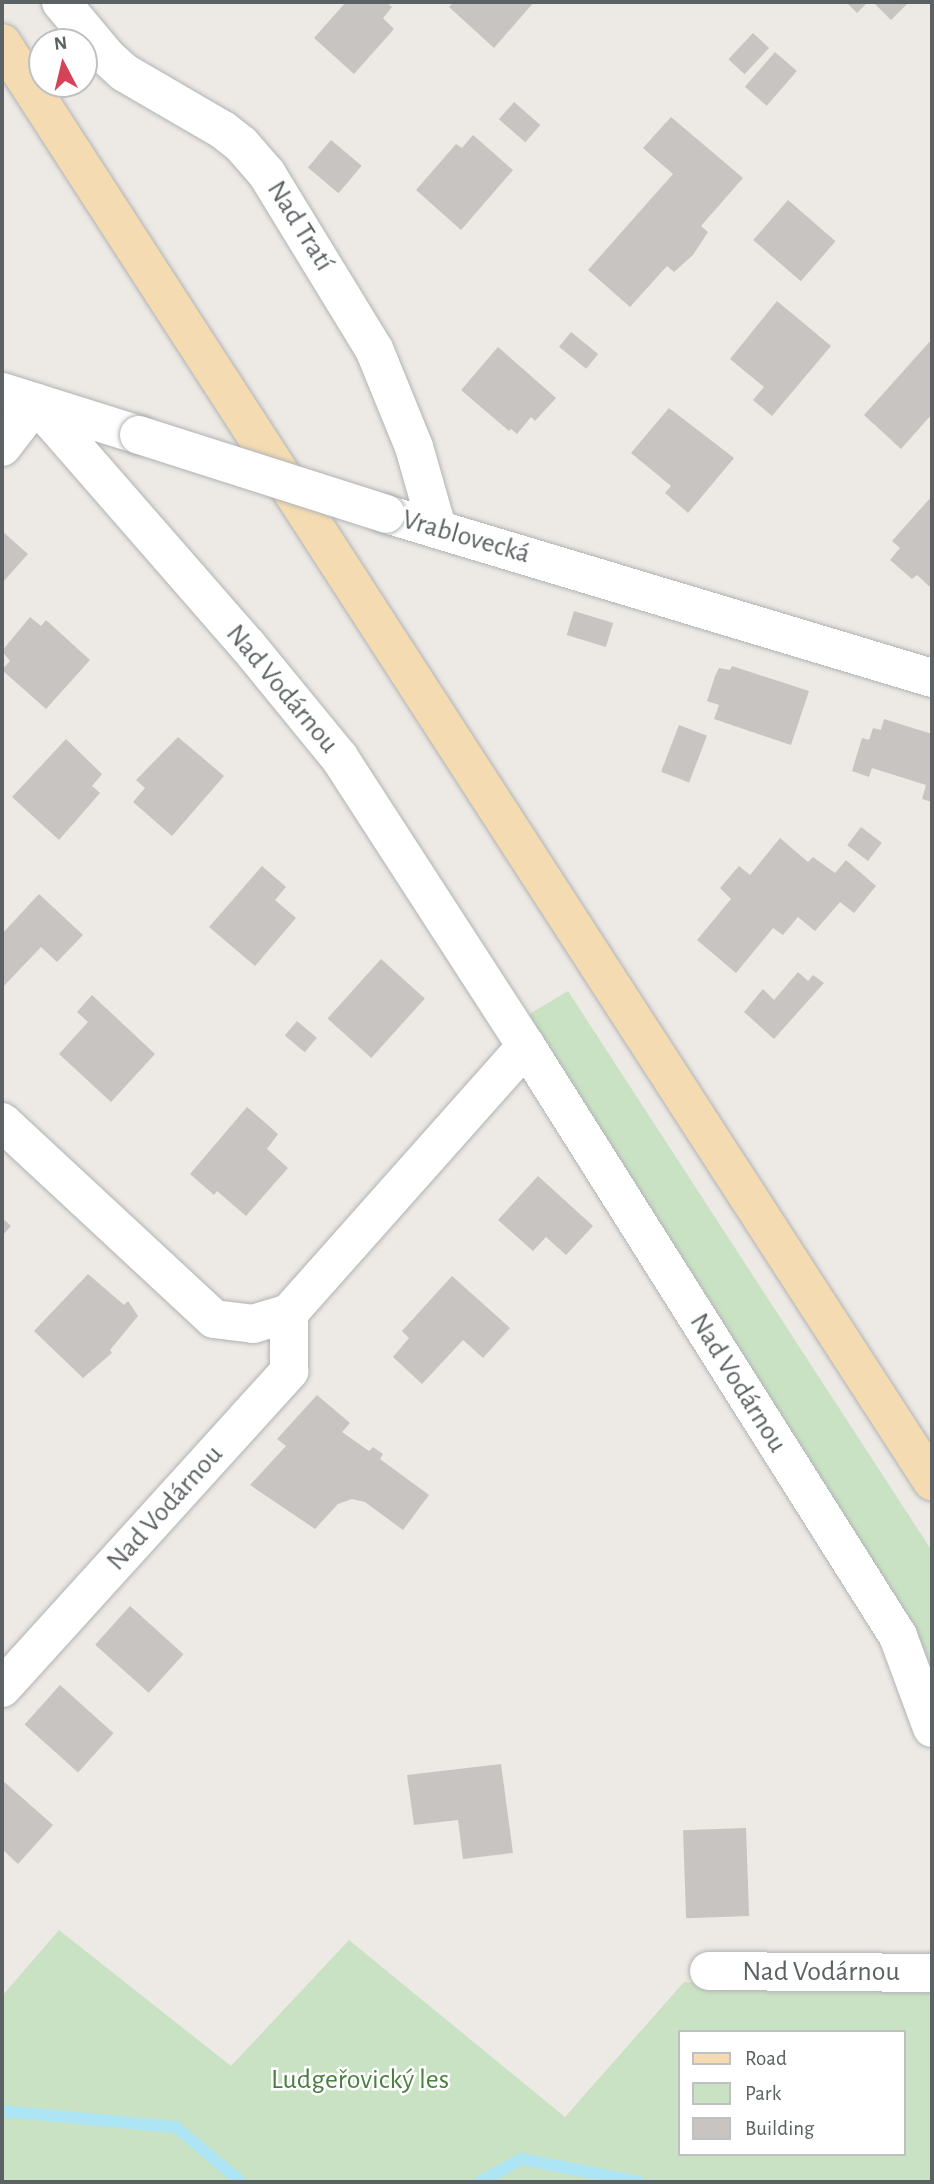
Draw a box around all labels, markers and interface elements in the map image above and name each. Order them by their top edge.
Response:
north arrow [28,28,98,98]
text: N [53,33,68,54]
street label: Nad Tratí [259,175,341,277]
street label: Vrablovecká [398,503,534,571]
street label: Nad Vodárnou [218,618,346,760]
street label: Nad Vodárnou [682,1307,794,1459]
street label: Nad Vodárnou [100,1438,230,1578]
street label: Nad Vodárnou [742,1955,900,1989]
legend [678,2030,906,2156]
text: Road [745,2048,787,2069]
park label: Ludgeřovický les [271,2063,449,2097]
text: Park [745,2083,781,2104]
text: Building [745,2118,814,2139]

